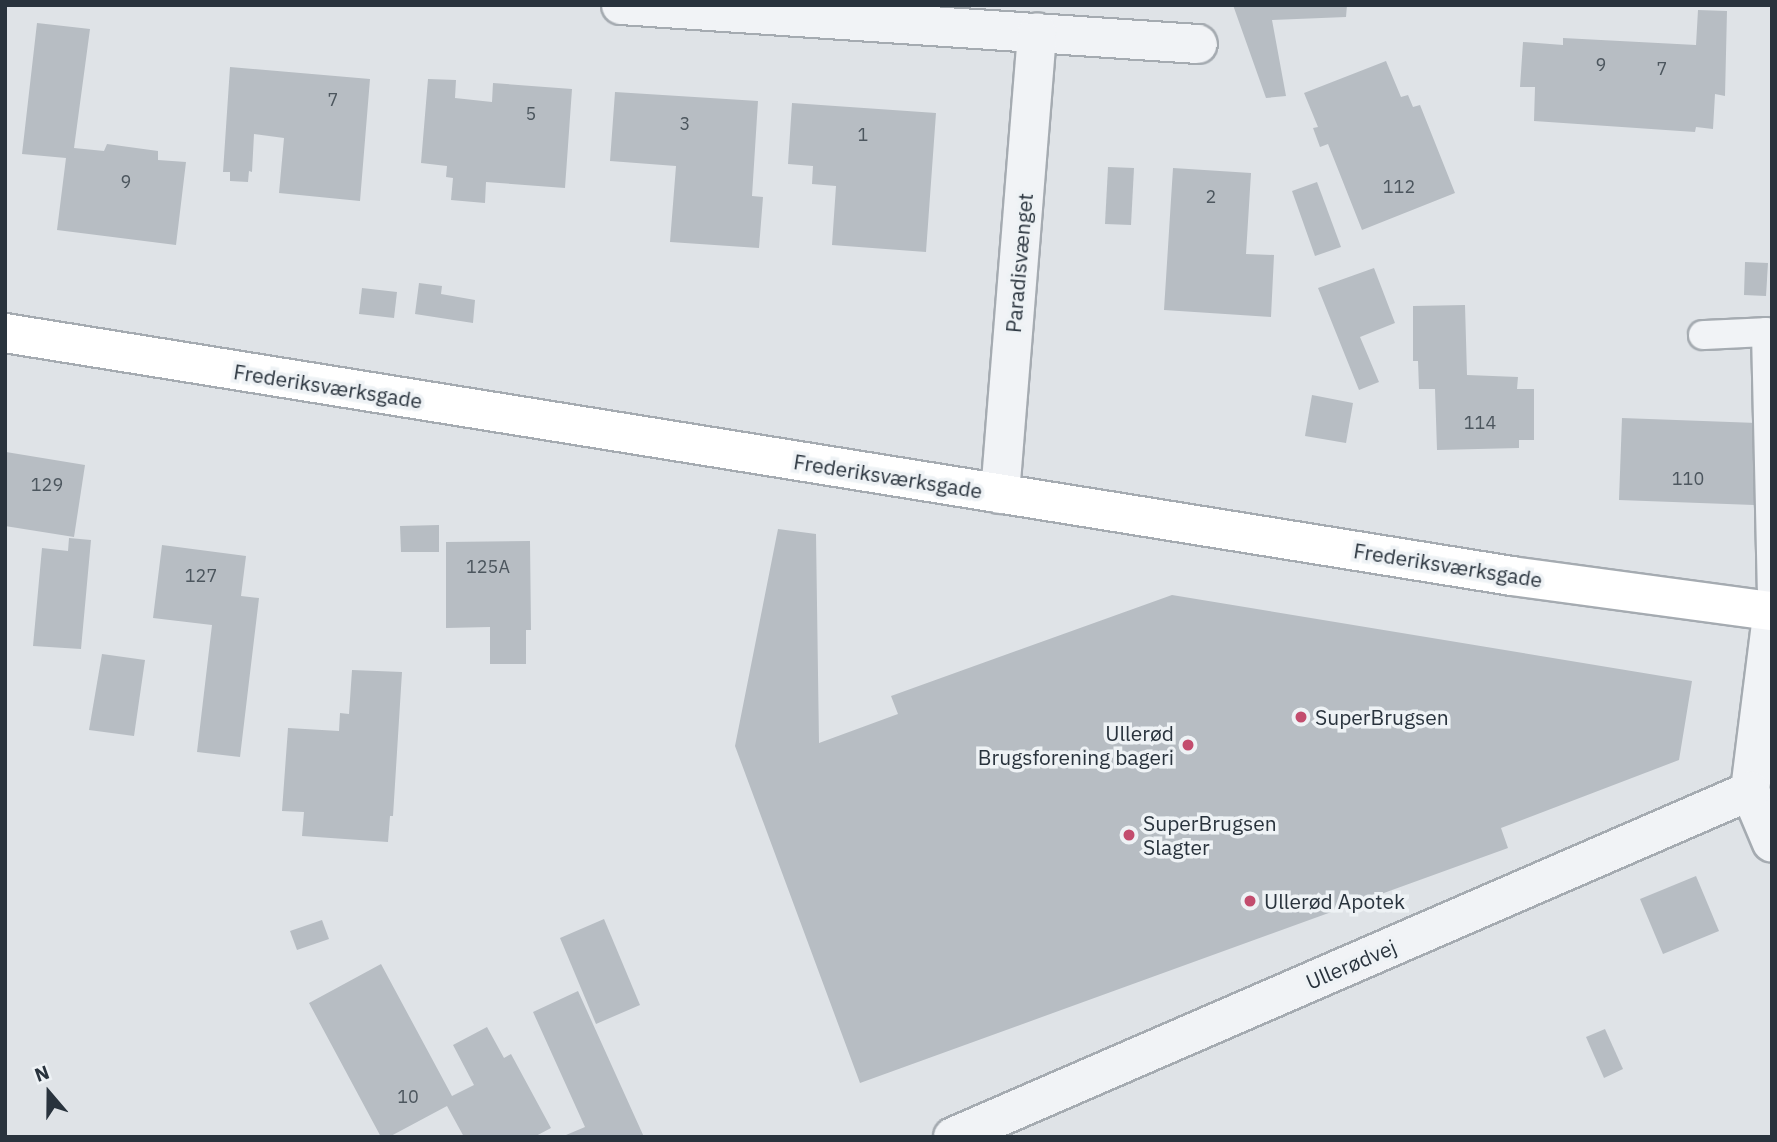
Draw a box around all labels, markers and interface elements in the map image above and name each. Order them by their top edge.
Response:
house number: 9 [1596,54,1606,76]
house number: 7 [1657,58,1667,80]
house number: 7 [328,89,338,111]
house number: 5 [526,103,536,125]
house number: 3 [680,113,690,135]
house number: 1 [858,124,868,146]
house number: 9 [121,171,131,193]
house number: 112 [1383,176,1415,198]
house number: 2 [1206,186,1216,208]
street label: Paradisvænget [1000,192,1038,334]
street label: Frederiksværksgade [232,359,424,413]
house number: 114 [1464,412,1496,434]
street label: Frederiksværksgade [792,449,984,503]
house number: 110 [1672,468,1704,490]
house number: 129 [31,474,63,496]
street label: Frederiksværksgade [1352,538,1544,592]
house number: 125A [466,556,510,578]
house number: 127 [185,565,217,587]
place label: SuperBrugsen [1315,704,1449,730]
marker: SuperBrugsen [1293,709,1309,725]
place label: Ullerød Brugsforening bageri [978,720,1174,770]
marker: Ullerød Brugsforening bageri [1180,737,1196,753]
place label: SuperBrugsen Slagter [1143,810,1277,860]
marker: SuperBrugsen Slagter [1121,827,1137,843]
place label: Ullerød Apotek [1264,888,1405,914]
marker: Ullerød Apotek [1242,893,1258,909]
street label: Ullerødvej [1302,934,1400,994]
north arrow [14,1058,84,1128]
text: N [31,1060,52,1087]
house number: 10 [397,1086,419,1108]

